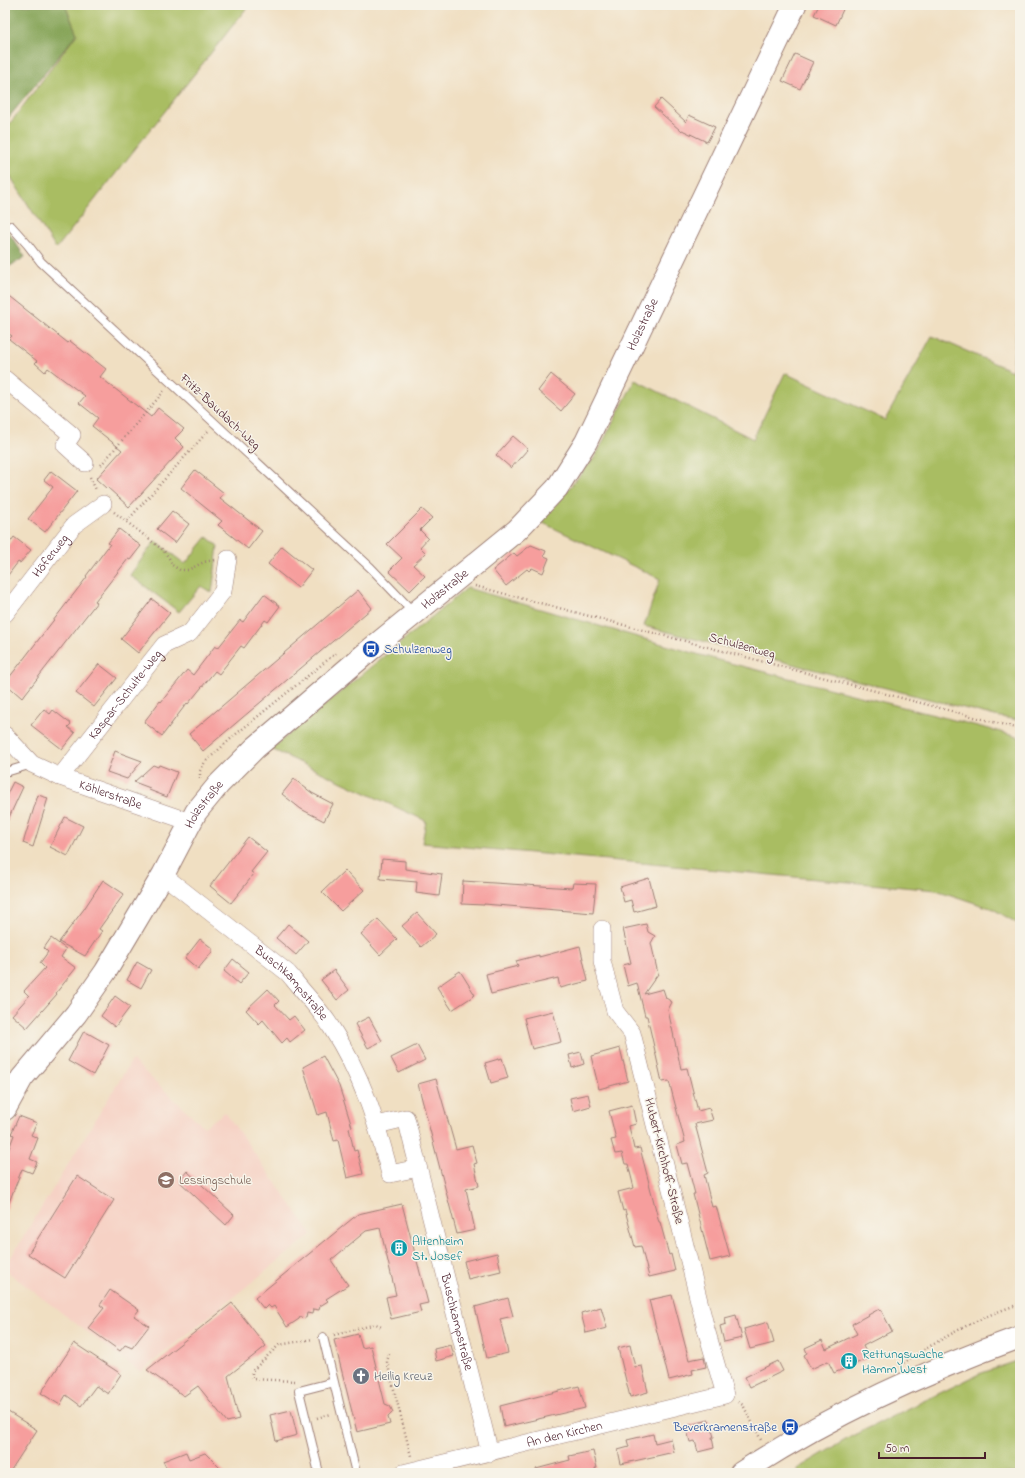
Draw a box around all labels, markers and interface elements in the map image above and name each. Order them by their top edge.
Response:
street label: Holzstraße [622,295,663,354]
street label: Fritz-Baudach-Weg [174,369,265,455]
street label: Höferweg [27,530,74,581]
street label: Holzstraße [417,564,473,614]
street label: Schulzenweg [707,628,777,665]
bus stop icon: Schulzenweg [361,639,381,659]
place label: Schulzenweg [384,640,452,660]
street label: Kaspar-Schulte-Weg [84,645,167,744]
street label: Köhlerstraße [76,775,145,814]
street label: Holzstraße [179,776,228,832]
street label: Buschkampstraße [249,940,333,1024]
street label: Hubert-Kirchhoff-Straße [639,1096,689,1226]
school or university icon: Lessingschule [156,1170,176,1190]
place label: Lessingschule [179,1171,252,1191]
place label: Altenheim St. Josef [412,1232,463,1266]
building icon: Altenheim St. Josef [389,1238,409,1258]
street label: Buschkampstraße [436,1270,478,1373]
place label: Rettungswache Hamm West [862,1345,944,1379]
building icon: Rettungswache Hamm West [839,1351,859,1371]
church icon: Heilig Kreuz [351,1366,371,1386]
place label: Heilig Kreuz [374,1367,433,1387]
street label: An den Kirchen [524,1416,604,1452]
bus stop icon: Beverkramenstraße [780,1417,800,1437]
place label: Beverkramenstraße [672,1418,777,1437]
scale bar [879,1434,985,1460]
text: 50 m [885,1440,909,1458]

